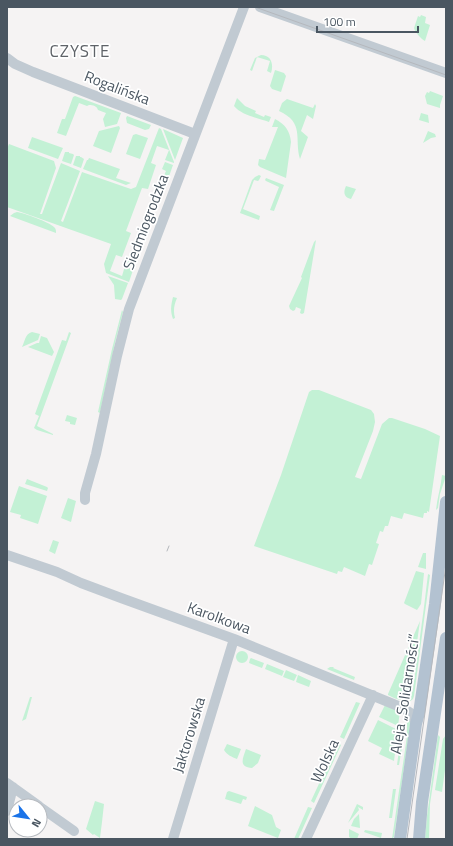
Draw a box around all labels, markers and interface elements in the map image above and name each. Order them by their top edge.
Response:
scale bar [317,8,418,34]
text: 100 m [323,12,356,31]
district label: CZYSTE [50,38,110,64]
street label: Rogalińska [81,64,154,111]
street label: Siedmiogrodzka [117,170,174,273]
street label: Karolkowa [184,595,255,640]
street label: Aleja „Solidarności” [384,632,425,756]
street label: Jaktorowska [166,694,211,776]
street label: Wolska [304,735,345,787]
north arrow [8,798,48,838]
text: N [28,816,45,830]

